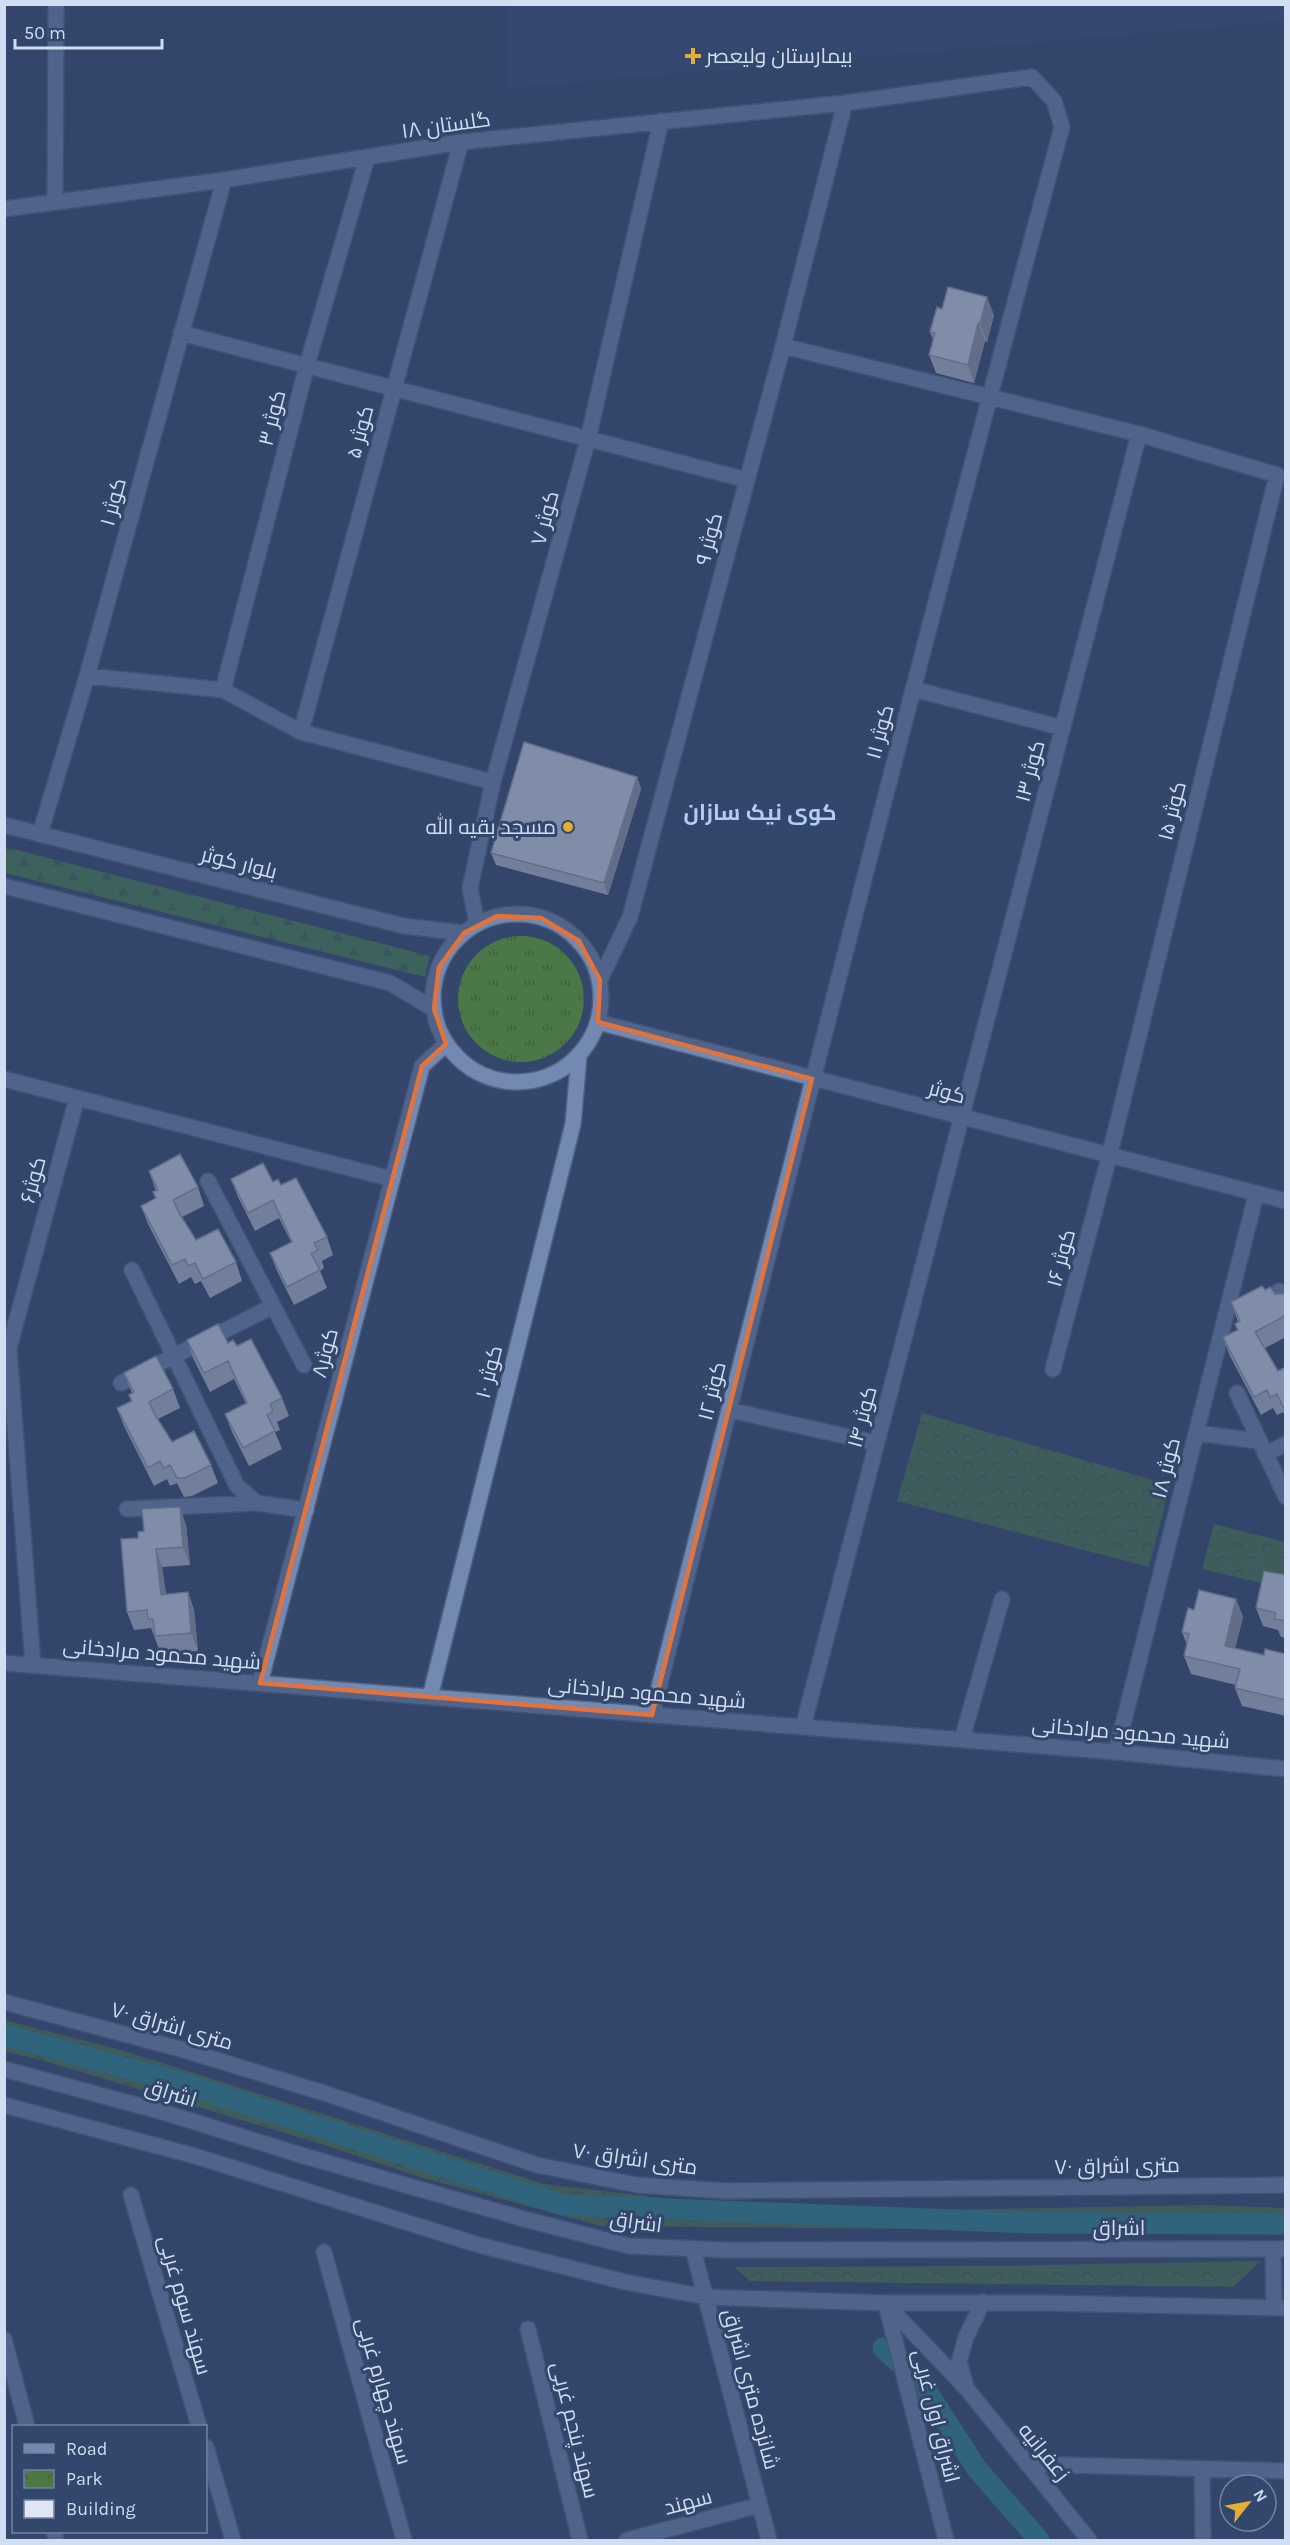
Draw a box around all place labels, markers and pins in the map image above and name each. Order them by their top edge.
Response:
place label: بیمارستان ولیعصر [705,44,853,69]
marker: بیمارستان ولیعصر [684,47,702,65]
place label: مسجد بقیه الله [425,813,556,839]
marker: مسجد بقیه الله [561,820,575,834]

